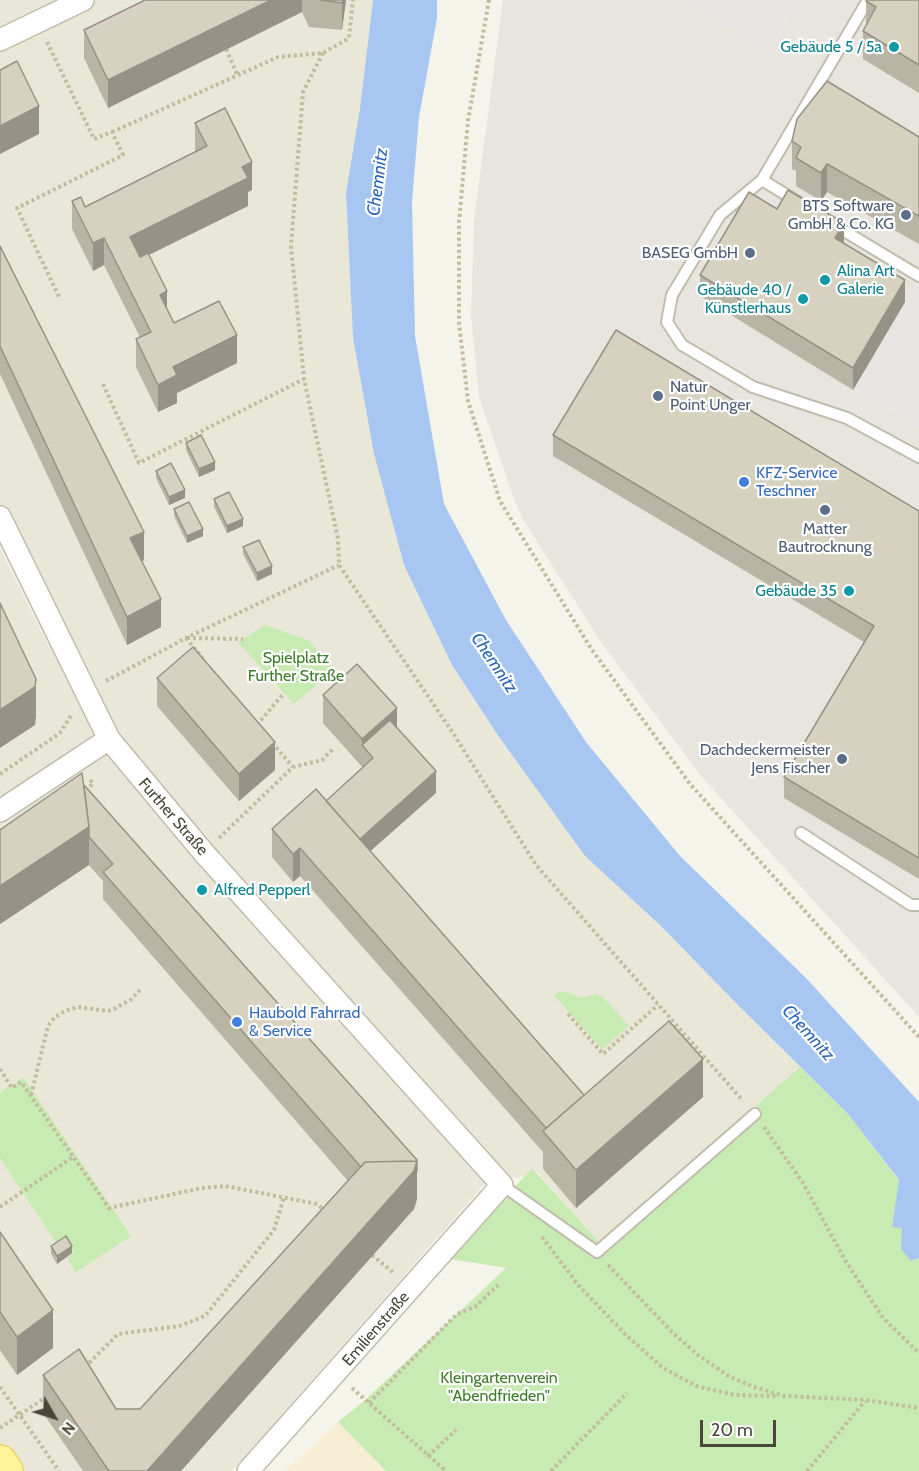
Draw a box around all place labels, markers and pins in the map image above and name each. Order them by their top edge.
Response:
place label: Gebäude 5 / 5a [780,37,882,57]
marker: Gebäude 5 / 5a [887,40,901,54]
place label: BTS Software GmbH & Co. KG [788,196,894,234]
marker: BTS Software GmbH & Co. KG [899,208,913,222]
place label: BASEG GmbH [642,243,738,263]
marker: BASEG GmbH [743,246,757,260]
place label: Alina Art Galerie [837,261,894,299]
marker: Alina Art Galerie [818,273,832,287]
place label: Gebäude 40 / Künstlerhaus [697,280,791,318]
marker: Gebäude 40 / Künstlerhaus [796,292,810,306]
place label: Natur Point Unger [670,377,750,415]
marker: Natur Point Unger [651,389,665,403]
place label: KFZ-Service Teschner [756,463,837,501]
marker: KFZ-Service Teschner [737,475,751,489]
marker: Matter Bautrocknung [818,503,832,517]
place label: Matter Bautrocknung [778,519,872,557]
place label: Gebäude 35 [755,581,837,601]
marker: Gebäude 35 [842,584,856,598]
place label: Dachdeckermeister Jens Fischer [700,740,830,778]
marker: Dachdeckermeister Jens Fischer [835,752,849,766]
place label: Alfred Pepperl [214,880,310,900]
marker: Alfred Pepperl [195,883,209,897]
place label: Haubold Fahrrad & Service [249,1003,360,1041]
marker: Haubold Fahrrad & Service [230,1015,244,1029]

